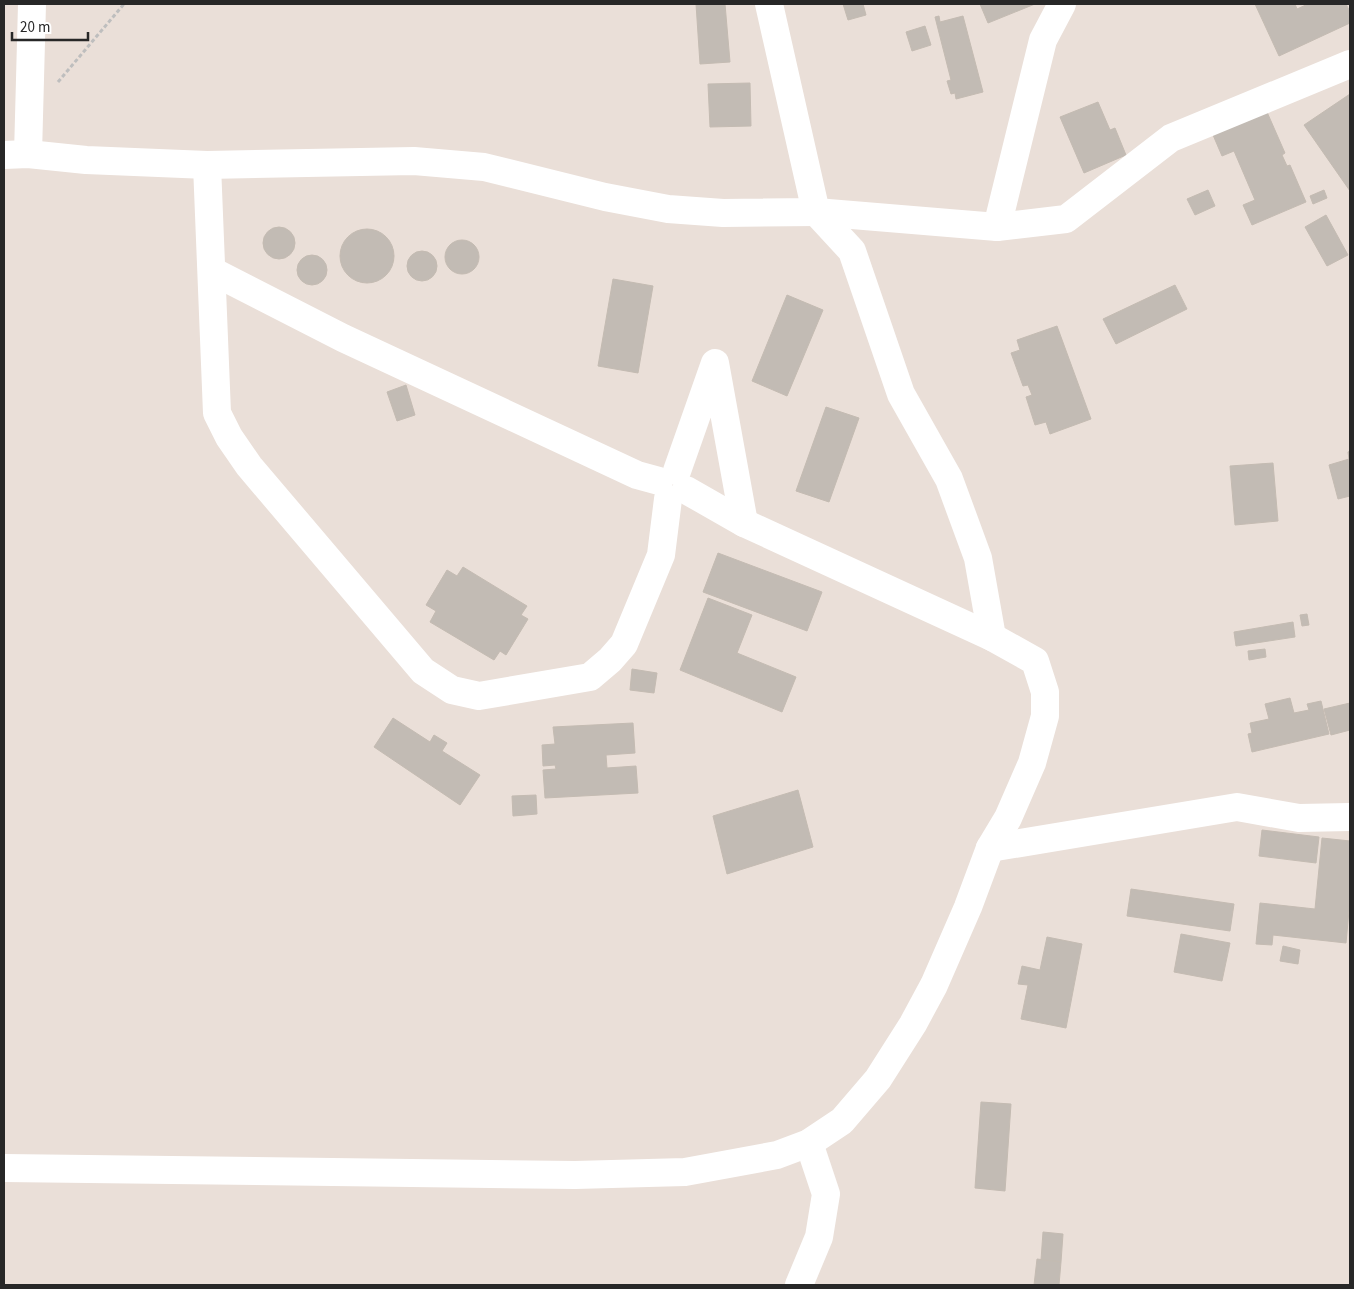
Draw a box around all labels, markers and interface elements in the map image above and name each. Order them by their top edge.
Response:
scale bar [12,10,89,42]
text: 20 m [20,17,50,38]

